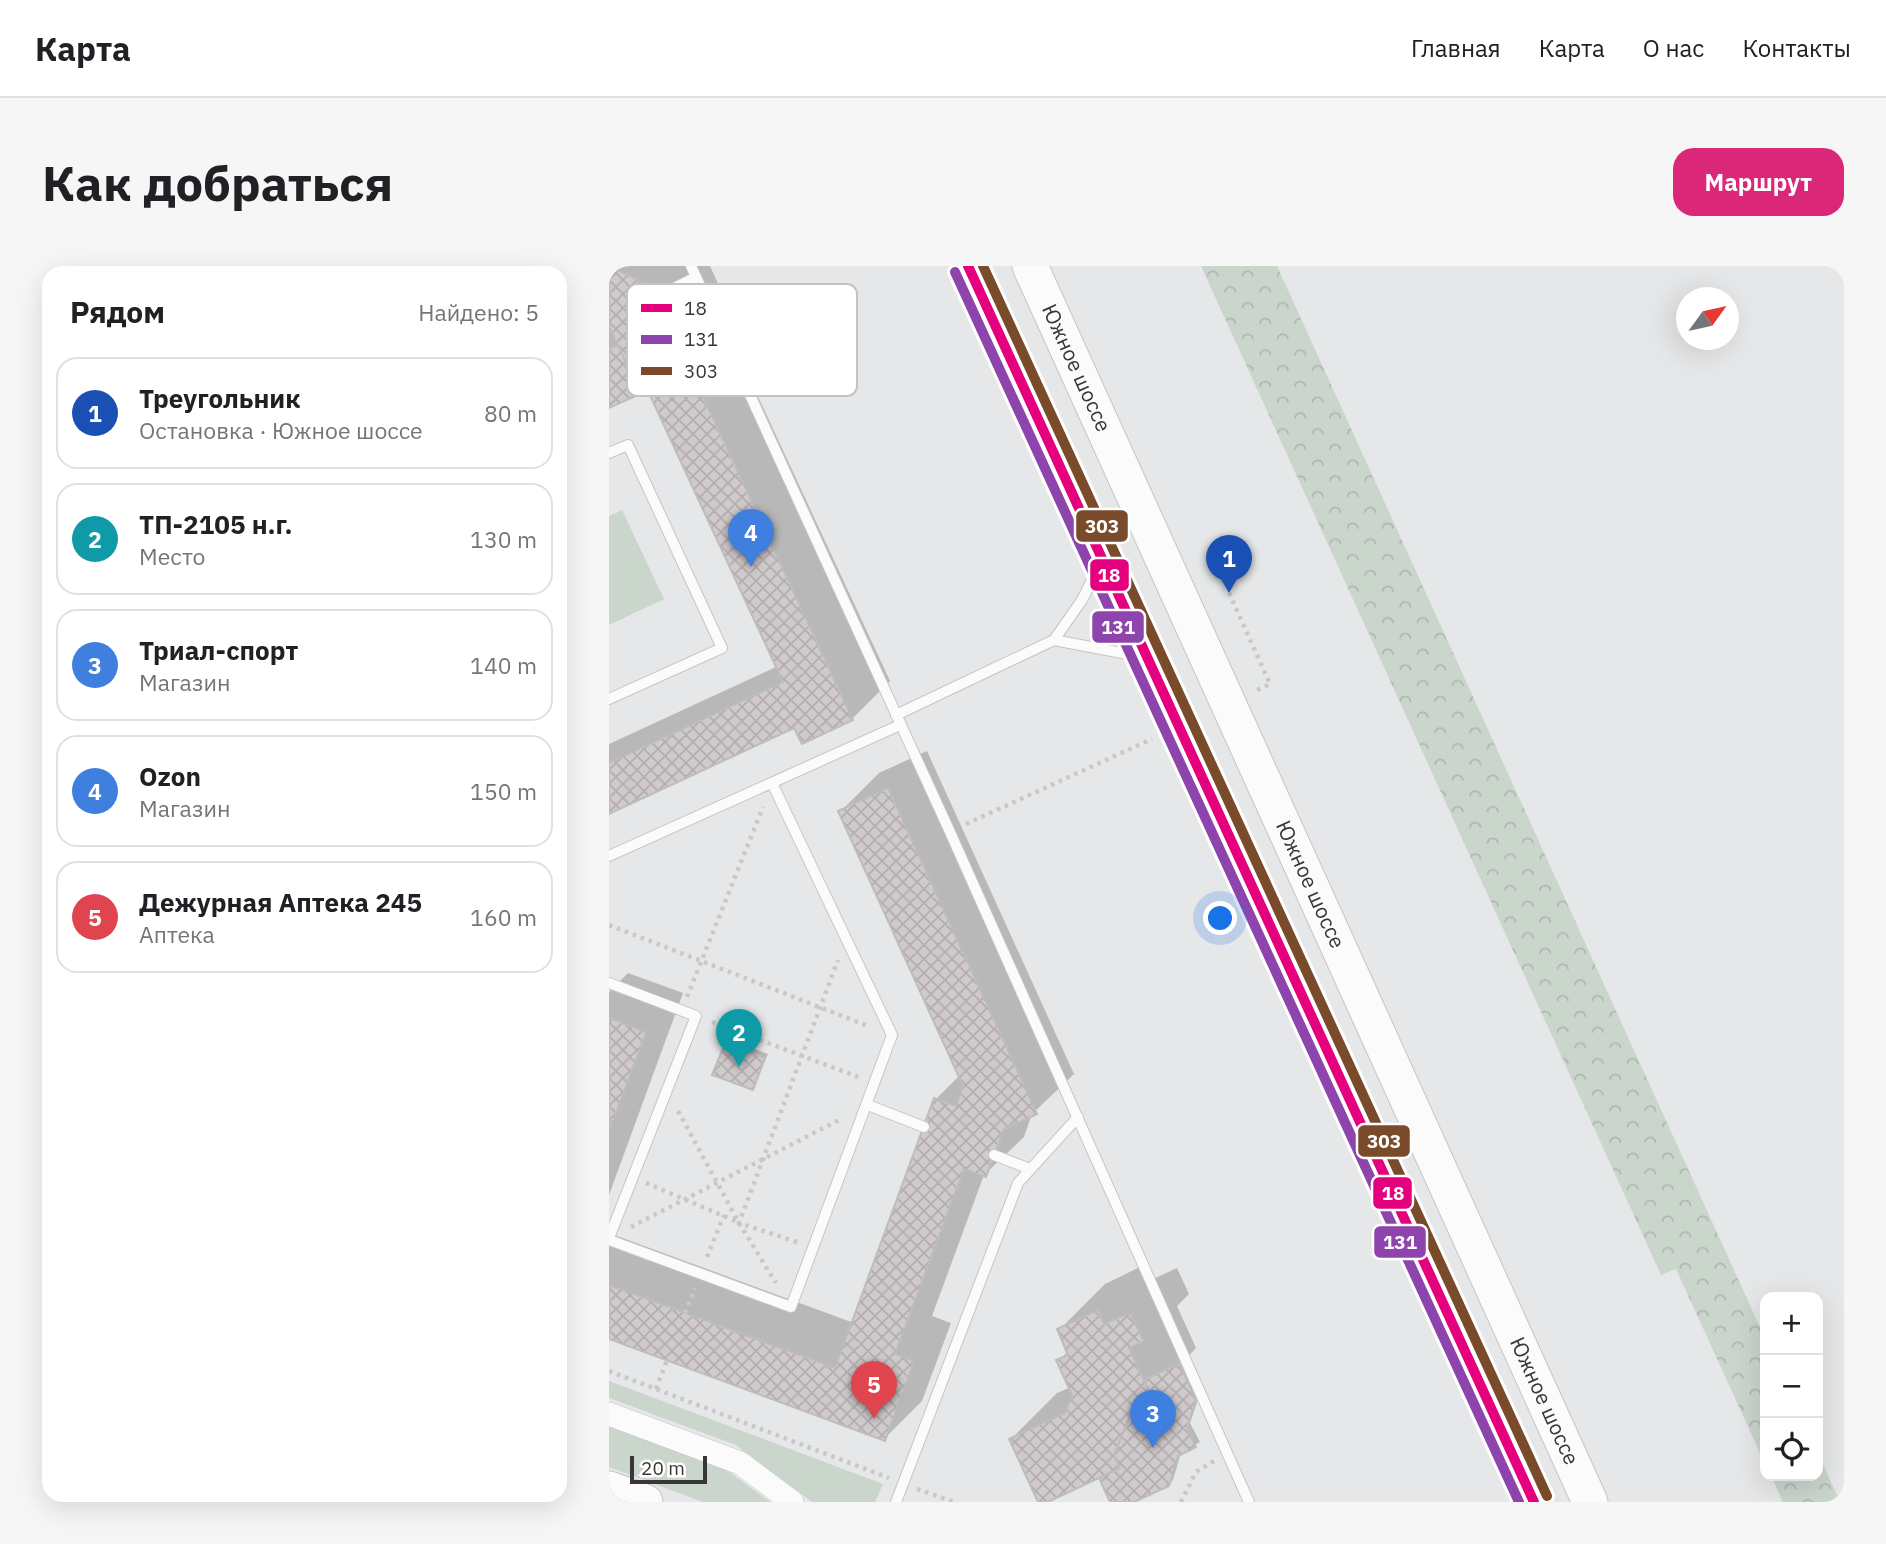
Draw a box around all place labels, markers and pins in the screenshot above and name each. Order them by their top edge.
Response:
pin: 4 [728,509,774,567]
pin: 1 [1206,535,1252,593]
pin: 2 [716,1009,762,1067]
pin: 5 [851,1361,897,1419]
pin: 3 [1130,1390,1176,1448]

